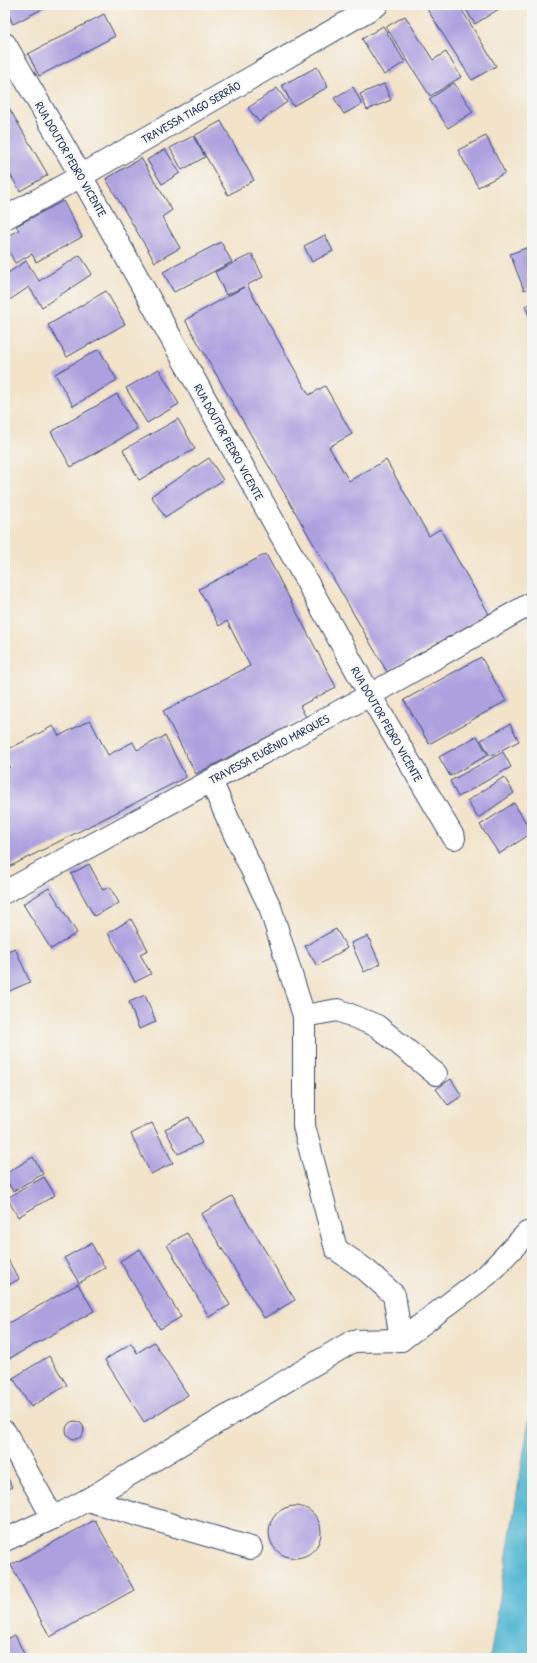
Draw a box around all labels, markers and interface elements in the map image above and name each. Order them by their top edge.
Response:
street label: TRAVESSA TIAGO SERRÃO [138,76,244,147]
street label: RUA DOUTOR PEDRO VICENTE [31,98,111,220]
street label: RUA DOUTOR PEDRO VICENTE [190,381,268,504]
street label: RUA DOUTOR PEDRO VICENTE [347,663,427,785]
street label: TRAVESSA EUGÊNIO MARQUES [206,710,333,788]

